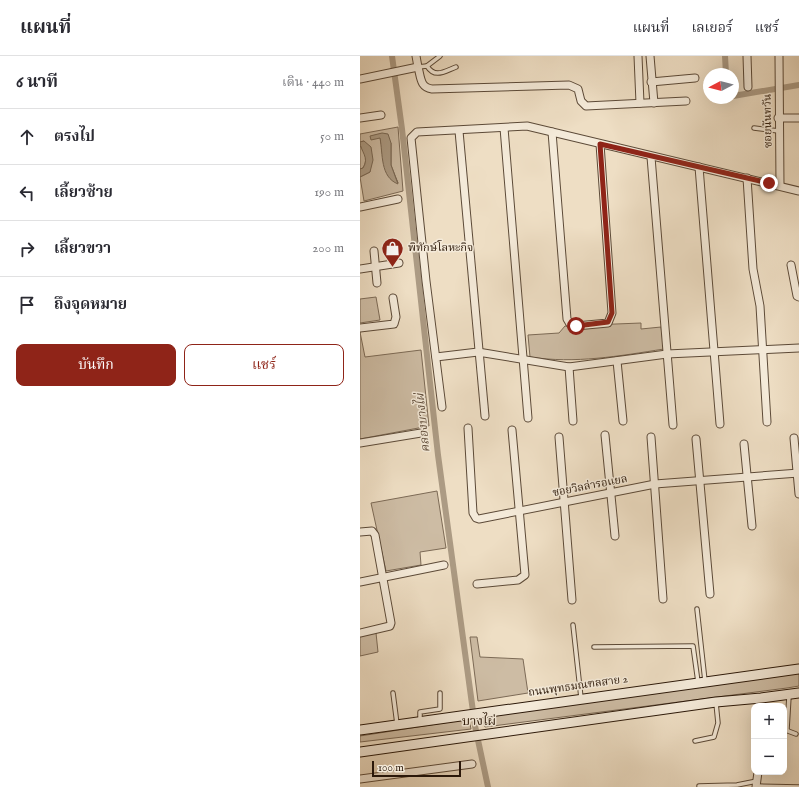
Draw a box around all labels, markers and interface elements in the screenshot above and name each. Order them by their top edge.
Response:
text: แผนที่ [20,16,71,40]
text: แผนที่ [633,19,669,37]
text: เลเยอร์ [691,19,733,37]
text: แชร์ [755,19,779,37]
north arrow [703,68,739,104]
text: 6 นาที [16,72,58,93]
text: เดิน · 440 m [282,74,344,91]
street label: ซอยนันทวัน [761,94,775,148]
icon: ahead [16,126,38,148]
text: ตรงไป [54,127,95,146]
text: 50 m [320,128,344,145]
route end [760,174,778,192]
icon: left [16,182,38,204]
text: เลี้ยวซ้าย [54,183,113,202]
text: 190 m [314,184,344,201]
shop icon: พิทักษ์โลหะกิจ [379,235,405,268]
icon: right [16,238,38,260]
text: เลี้ยวขวา [54,239,111,258]
text: 200 m [312,240,344,257]
place label: พิทักษ์โลหะกิจ [408,240,473,255]
icon: arrive [16,294,38,316]
text: ถึงจุดหมาย [54,295,127,314]
route start [567,317,585,335]
button: บันทึก [16,344,176,386]
button: แชร์ [184,344,344,386]
water label: คลองบางไผ่ [410,391,434,453]
street label: ซอยวิลล่ารอแยล [551,472,629,500]
street label: ถนนพุทธมณฑลสาย 2 [527,672,629,700]
map controls [751,703,787,775]
button: + [751,703,787,739]
district label: บางไผ่ [462,712,496,730]
button: − [751,739,787,775]
scale bar [372,759,461,778]
text: 100 m [378,761,404,775]

